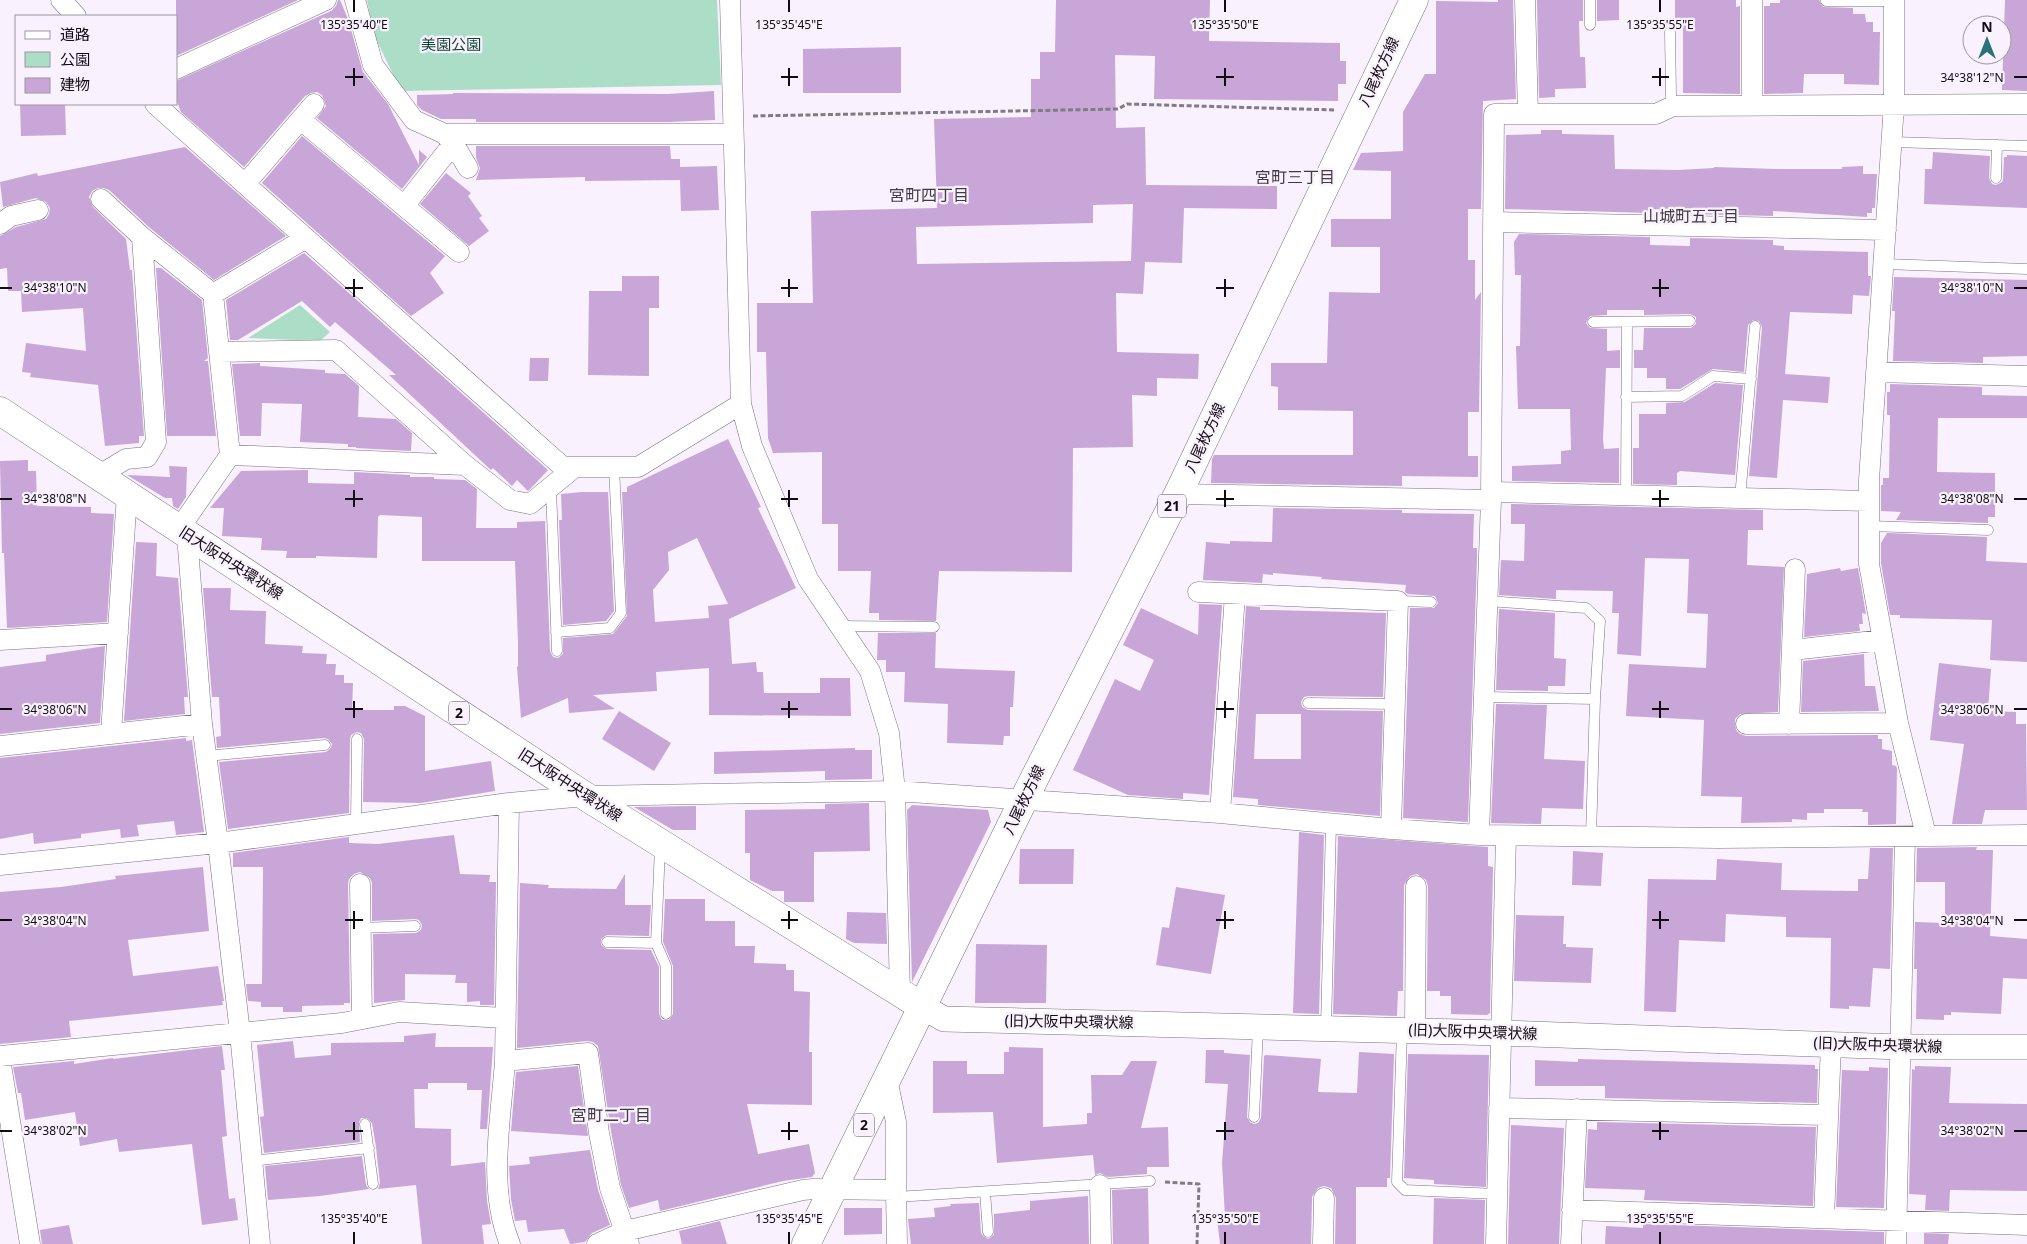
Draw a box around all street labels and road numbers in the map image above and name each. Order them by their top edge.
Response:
street label: 八尾枚方線 [1353,33,1403,110]
street label: 八尾枚方線 [1179,399,1229,476]
road number: 21 [1158,494,1186,518]
street label: 旧大阪中央環状線 [176,521,287,603]
road number: 2 [449,701,469,724]
street label: 旧大阪中央環状線 [515,743,626,825]
street label: 八尾枚方線 [998,761,1049,838]
street label: (旧)大阪中央環状線 [1004,1010,1134,1032]
street label: (旧)大阪中央環状線 [1408,1019,1538,1043]
street label: (旧)大阪中央環状線 [1813,1032,1943,1056]
road number: 2 [854,1114,874,1136]

